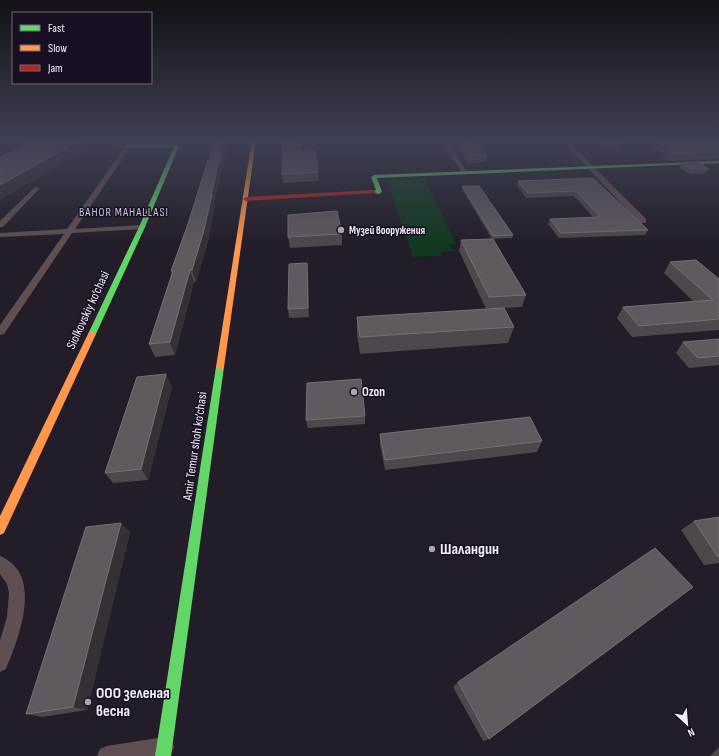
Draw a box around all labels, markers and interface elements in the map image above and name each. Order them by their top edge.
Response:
legend [12,12,152,84]
text: Fast [48,21,65,36]
text: Slow [48,41,67,56]
text: Jam [47,61,63,76]
district label: BAHOR MAHALLASI [79,205,169,220]
place label: Музей вооружения [349,224,425,237]
marker: Музей вооружения [336,225,346,235]
street label: Siolkovskiy ko‘chasi [63,268,113,352]
place label: Ozon [362,384,385,400]
marker: Ozon [349,387,359,397]
street label: Amir Temur shoh ko‘chasi [179,391,211,502]
place label: Шаландин [440,540,499,559]
marker: Шаландин [427,544,437,554]
place label: ООО зеленая весна [96,684,170,721]
marker: ООО зеленая весна [83,697,93,707]
north arrow [667,704,707,744]
text: N [686,725,697,740]

